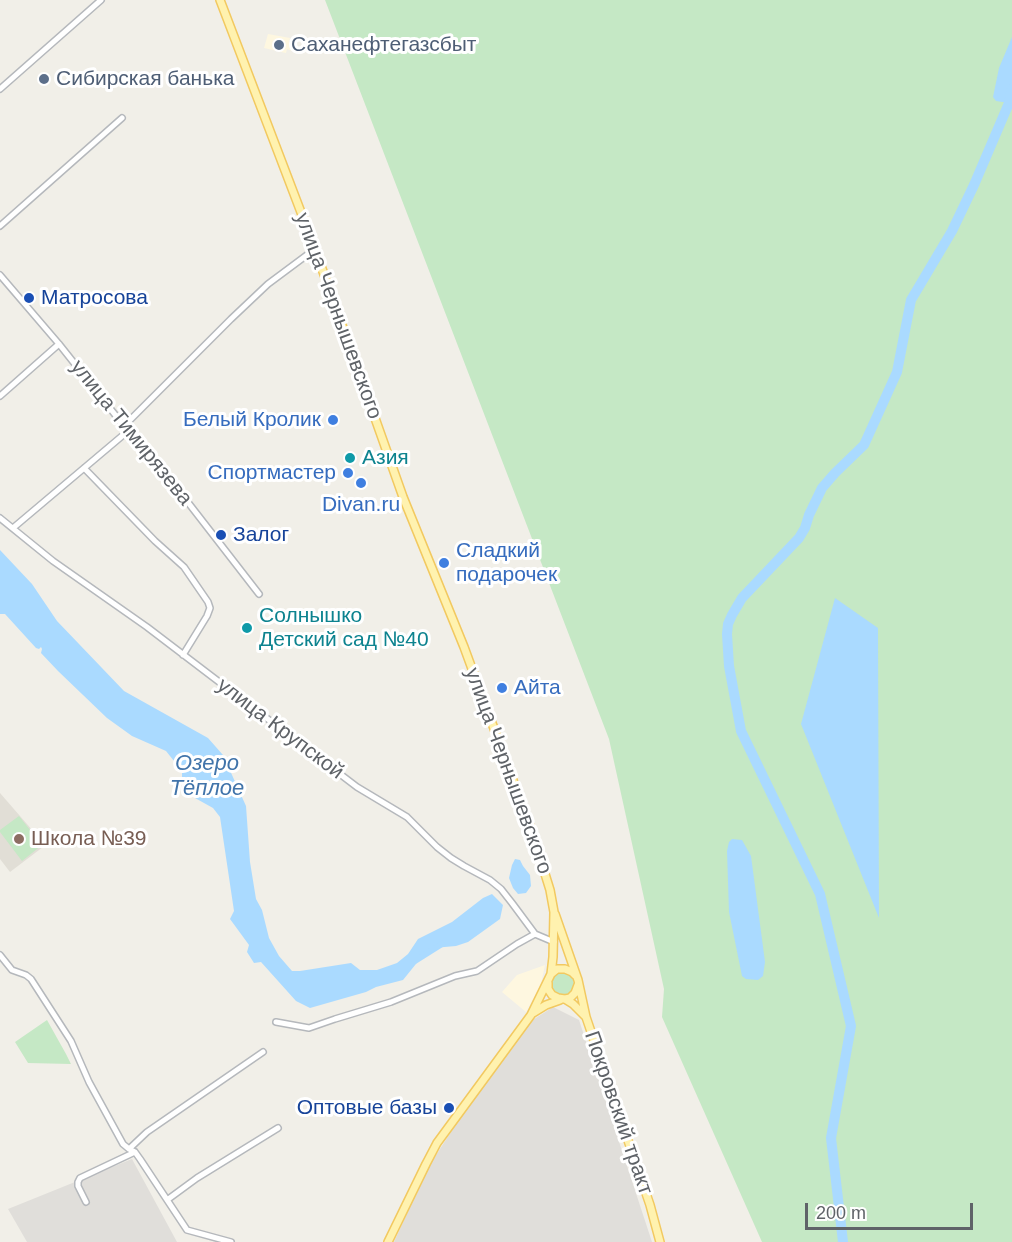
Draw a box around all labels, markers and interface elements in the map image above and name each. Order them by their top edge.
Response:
place label: Саханефтегазсбыт [291,32,476,58]
marker: Саханефтегазсбыт [272,38,286,52]
place label: Сибирская банька [56,66,234,92]
marker: Сибирская банька [37,72,51,86]
street label: улица Чернышевского [289,209,387,423]
place label: Матросова [41,285,148,311]
marker: Матросова [22,291,36,305]
street label: улица Тимирязева [65,355,197,511]
place label: Белый Кролик [183,407,321,433]
marker: Белый Кролик [326,413,340,427]
place label: Азия [362,445,409,471]
marker: Азия [343,451,357,465]
place label: Спортмастер [208,460,336,486]
marker: Спортмастер [341,466,355,480]
marker: Divan.ru [354,476,368,490]
place label: Divan.ru [322,492,400,518]
place label: Залог [233,522,289,548]
marker: Залог [214,528,228,542]
place label: Сладкий подарочек [456,538,557,588]
marker: Сладкий подарочек [437,556,451,570]
place label: Солнышко Детский сад №40 [259,603,429,653]
marker: Солнышко Детский сад №40 [240,621,254,635]
street label: улица Чернышевского [459,664,557,878]
street label: улица Крупской [212,673,348,785]
place label: Айта [514,675,561,701]
marker: Айта [495,681,509,695]
water label: Озеро Тёплое [170,751,244,802]
place label: Школа №39 [31,826,147,852]
marker: Школа №39 [12,832,26,846]
street label: Покровский тракт [578,1028,658,1198]
place label: Оптовые базы [297,1095,437,1121]
marker: Оптовые базы [442,1101,456,1115]
scale bar [808,1191,976,1229]
text: 200 m [816,1203,866,1223]

